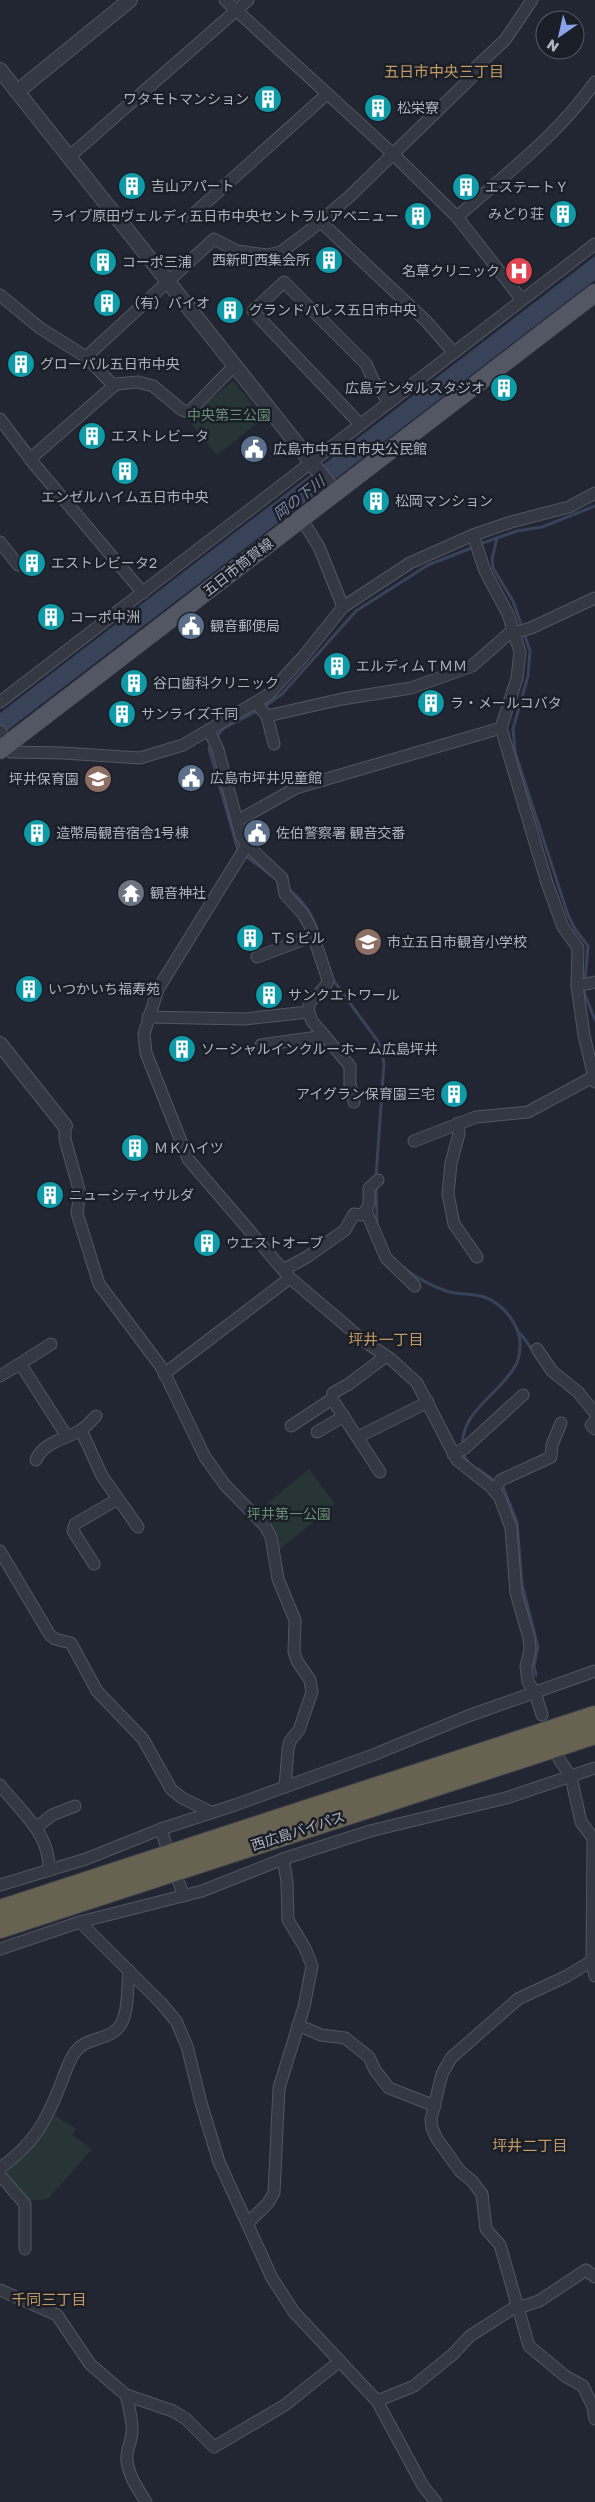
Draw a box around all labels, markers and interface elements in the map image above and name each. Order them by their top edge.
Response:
north arrow [535,10,585,60]
text: N [543,36,562,56]
district label: 五日市中央三丁目 [384,62,504,80]
building icon: ワタモトマンション [253,84,283,114]
place label: ワタモトマンション [123,90,249,107]
building icon: 松栄寮 [363,93,393,123]
place label: 松栄寮 [397,99,439,116]
building icon: 吉山アパート [117,171,147,201]
building icon: エステートＹ [451,172,481,202]
place label: 吉山アパート [151,177,235,194]
place label: エステートＹ [485,178,569,195]
building icon: みどり荘 [548,199,578,229]
building icon: ライブ原田ヴェルディ五日市中央セントラルアベニュー [403,201,433,231]
place label: みどり荘 [488,205,544,222]
place label: ライブ原田ヴェルディ五日市中央セントラルアベニュー [50,207,399,224]
building icon: 西新町西集会所 [314,245,344,275]
building icon: コーポ三浦 [88,247,118,277]
place label: 西新町西集会所 [212,251,310,268]
place label: コーポ三浦 [122,253,192,270]
hospital icon: 名草クリニック [504,256,534,286]
place label: 名草クリニック [402,262,500,279]
building icon: （有）バイオ [92,288,122,318]
place label: （有）バイオ [126,294,210,311]
building icon: グランドパレス五日市中央 [215,295,245,325]
place label: グランドパレス五日市中央 [249,301,417,318]
building icon: グローバル五日市中央 [6,349,36,379]
place label: グローバル五日市中央 [40,355,180,372]
building icon: 広島デンタルスタジオ [489,373,519,403]
place label: 広島デンタルスタジオ [345,379,485,396]
park label: 中央第三公園 [187,406,271,423]
building icon: エストレビータ [77,421,107,451]
place label: エストレビータ [111,427,209,444]
public building icon: 広島市中五日市央公民館 [239,434,269,464]
place label: 広島市中五日市央公民館 [273,440,427,457]
building icon: エンゼルハイム五日市中央 [110,456,140,486]
water label: 岡の下川 [269,470,329,523]
building icon: 松岡マンション [361,486,391,516]
place label: エンゼルハイム五日市中央 [41,488,209,505]
place label: 松岡マンション [395,492,493,509]
street label: 五日市筒賀線 [199,534,276,599]
building icon: エストレビータ2 [17,548,47,578]
place label: エストレビータ2 [51,554,157,571]
building icon: コーポ中洲 [36,602,66,632]
place label: コーポ中洲 [70,608,140,625]
public building icon: 観音郵便局 [176,611,206,641]
place label: 観音郵便局 [210,617,280,634]
building icon: エルディムＴＭＭ [322,651,352,681]
place label: エルディムＴＭＭ [356,657,467,674]
building icon: 谷口歯科クリニック [119,668,149,698]
place label: 谷口歯科クリニック [153,674,279,691]
building icon: ラ・メールコバタ [416,688,446,718]
place label: ラ・メールコバタ [450,694,562,711]
building icon: サンライズ千同 [107,699,137,729]
place label: サンライズ千同 [141,705,239,722]
public building icon: 広島市坪井児童館 [176,763,206,793]
school or university icon: 坪井保育園 [83,764,113,794]
place label: 広島市坪井児童館 [210,769,322,786]
place label: 坪井保育園 [9,770,79,787]
building icon: 造幣局観音宿舎1号棟 [22,818,52,848]
public building icon: 佐伯警察署 観音交番 [242,818,272,848]
place label: 造幣局観音宿舎1号棟 [56,824,189,841]
place label: 佐伯警察署 観音交番 [276,824,406,841]
temple icon: 観音神社 [116,878,146,908]
place label: 観音神社 [150,884,206,901]
building icon: ＴＳビル [235,923,265,953]
school or university icon: 市立五日市観音小学校 [353,927,383,957]
place label: ＴＳビル [269,929,325,946]
place label: 市立五日市観音小学校 [387,933,527,950]
building icon: いつかいち福寿苑 [14,974,44,1004]
place label: いつかいち福寿苑 [48,980,160,997]
building icon: サンクエトワール [254,980,284,1010]
place label: サンクエトワール [288,986,400,1003]
building icon: ソーシャルインクルーホーム広島坪井 [167,1034,197,1064]
place label: ソーシャルインクルーホーム広島坪井 [201,1040,438,1057]
building icon: アイグラン保育園三宅 [439,1079,469,1109]
place label: アイグラン保育園三宅 [296,1085,435,1102]
building icon: ＭＫハイツ [120,1133,150,1163]
place label: ＭＫハイツ [154,1139,224,1156]
building icon: ニューシティサルダ [35,1180,65,1210]
place label: ニューシティサルダ [69,1186,194,1203]
building icon: ウエストオーブ [192,1228,222,1258]
place label: ウエストオーブ [226,1234,323,1251]
district label: 坪井一丁目 [348,1330,424,1348]
park label: 坪井第一公園 [247,1505,331,1522]
street label: 西広島バイパス [249,1807,347,1854]
district label: 坪井二丁目 [492,2136,568,2154]
district label: 千同三丁目 [11,2290,87,2308]

